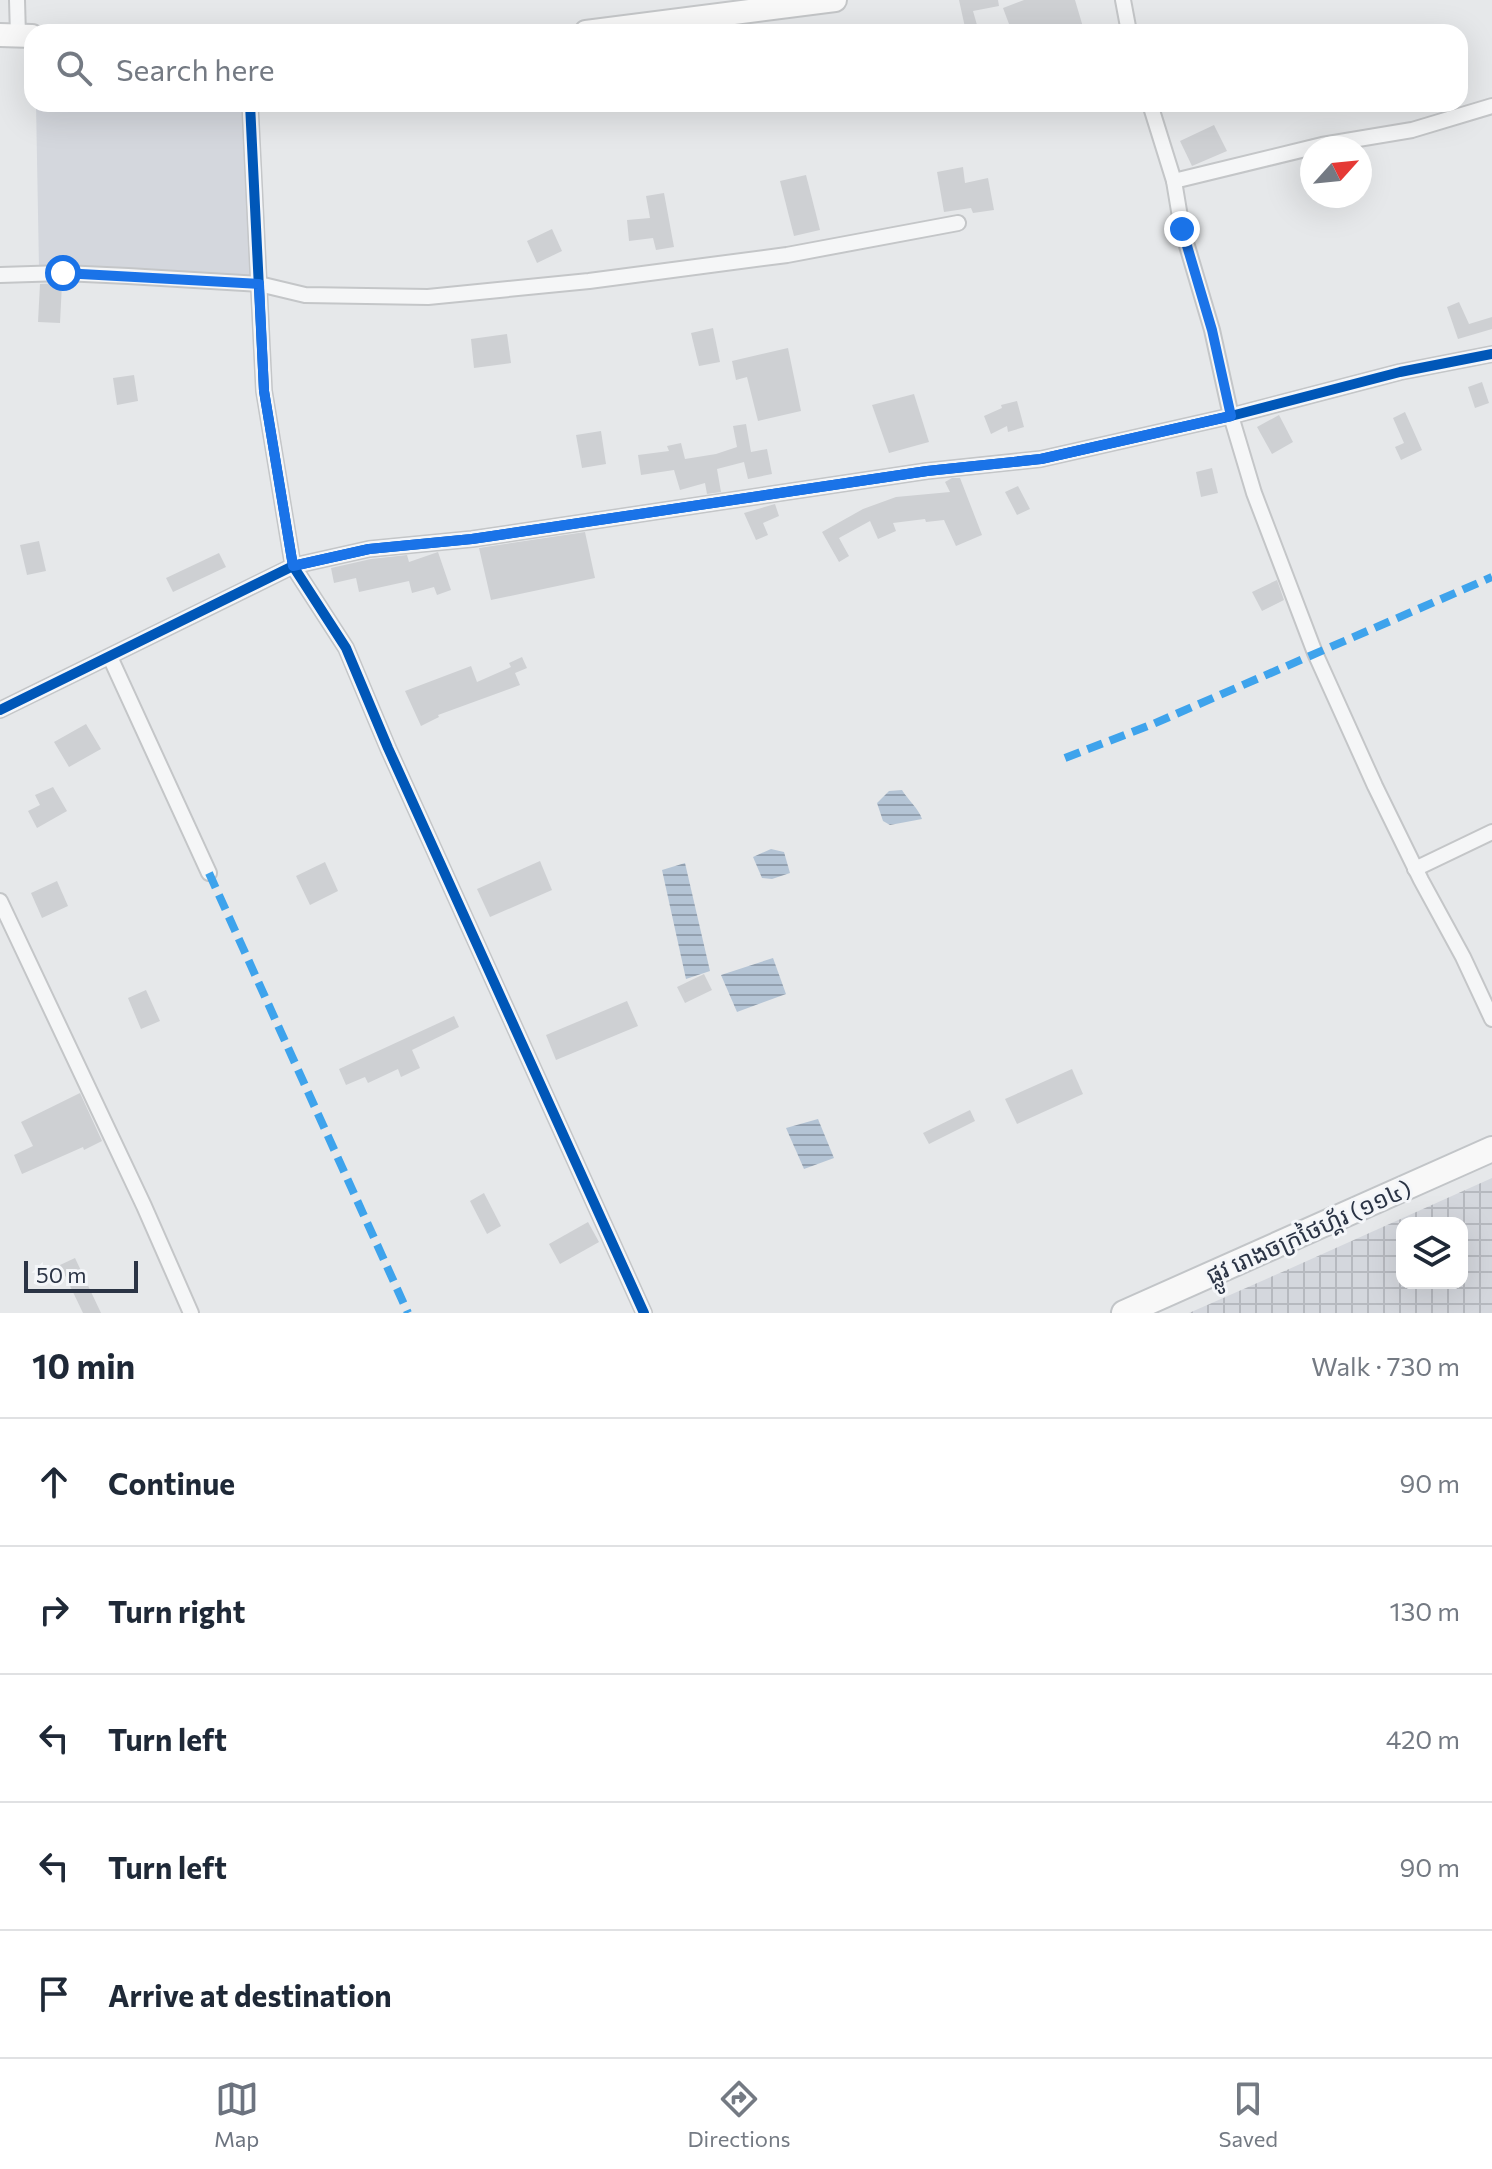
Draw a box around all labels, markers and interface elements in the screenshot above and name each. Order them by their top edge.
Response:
search box [24,24,1468,112]
icon: search [52,46,96,90]
text: Search here [116,50,275,87]
north arrow [1300,136,1372,208]
route end [1164,211,1200,247]
route start [45,255,81,291]
street label: ផ្លូវ រោងចក្រថៃហ្គ័រ (១១៤) [1201,1173,1419,1298]
map controls [1396,1217,1468,1289]
button: layers [1396,1217,1468,1289]
scale bar [24,1257,138,1293]
text: 50 m [36,1261,86,1288]
text: 10 min [32,1344,135,1386]
text: Walk · 730 m [1311,1350,1460,1381]
icon: ahead [32,1460,76,1504]
text: Continue [108,1464,235,1501]
text: 90 m [1400,1467,1460,1498]
icon: right [32,1588,76,1632]
text: Turn right [108,1592,245,1629]
text: 130 m [1389,1595,1460,1626]
icon: left [32,1716,76,1760]
text: Turn left [108,1720,227,1757]
text: 420 m [1386,1723,1460,1754]
icon: left [32,1844,76,1888]
text: Turn left [108,1848,227,1885]
text: 90 m [1400,1851,1460,1882]
icon: arrive [32,1972,76,2016]
text: Arrive at destination [108,1976,392,2013]
tab: Map [214,2077,259,2152]
tab: Directions [687,2077,791,2152]
tab: Saved [1219,2077,1278,2152]

